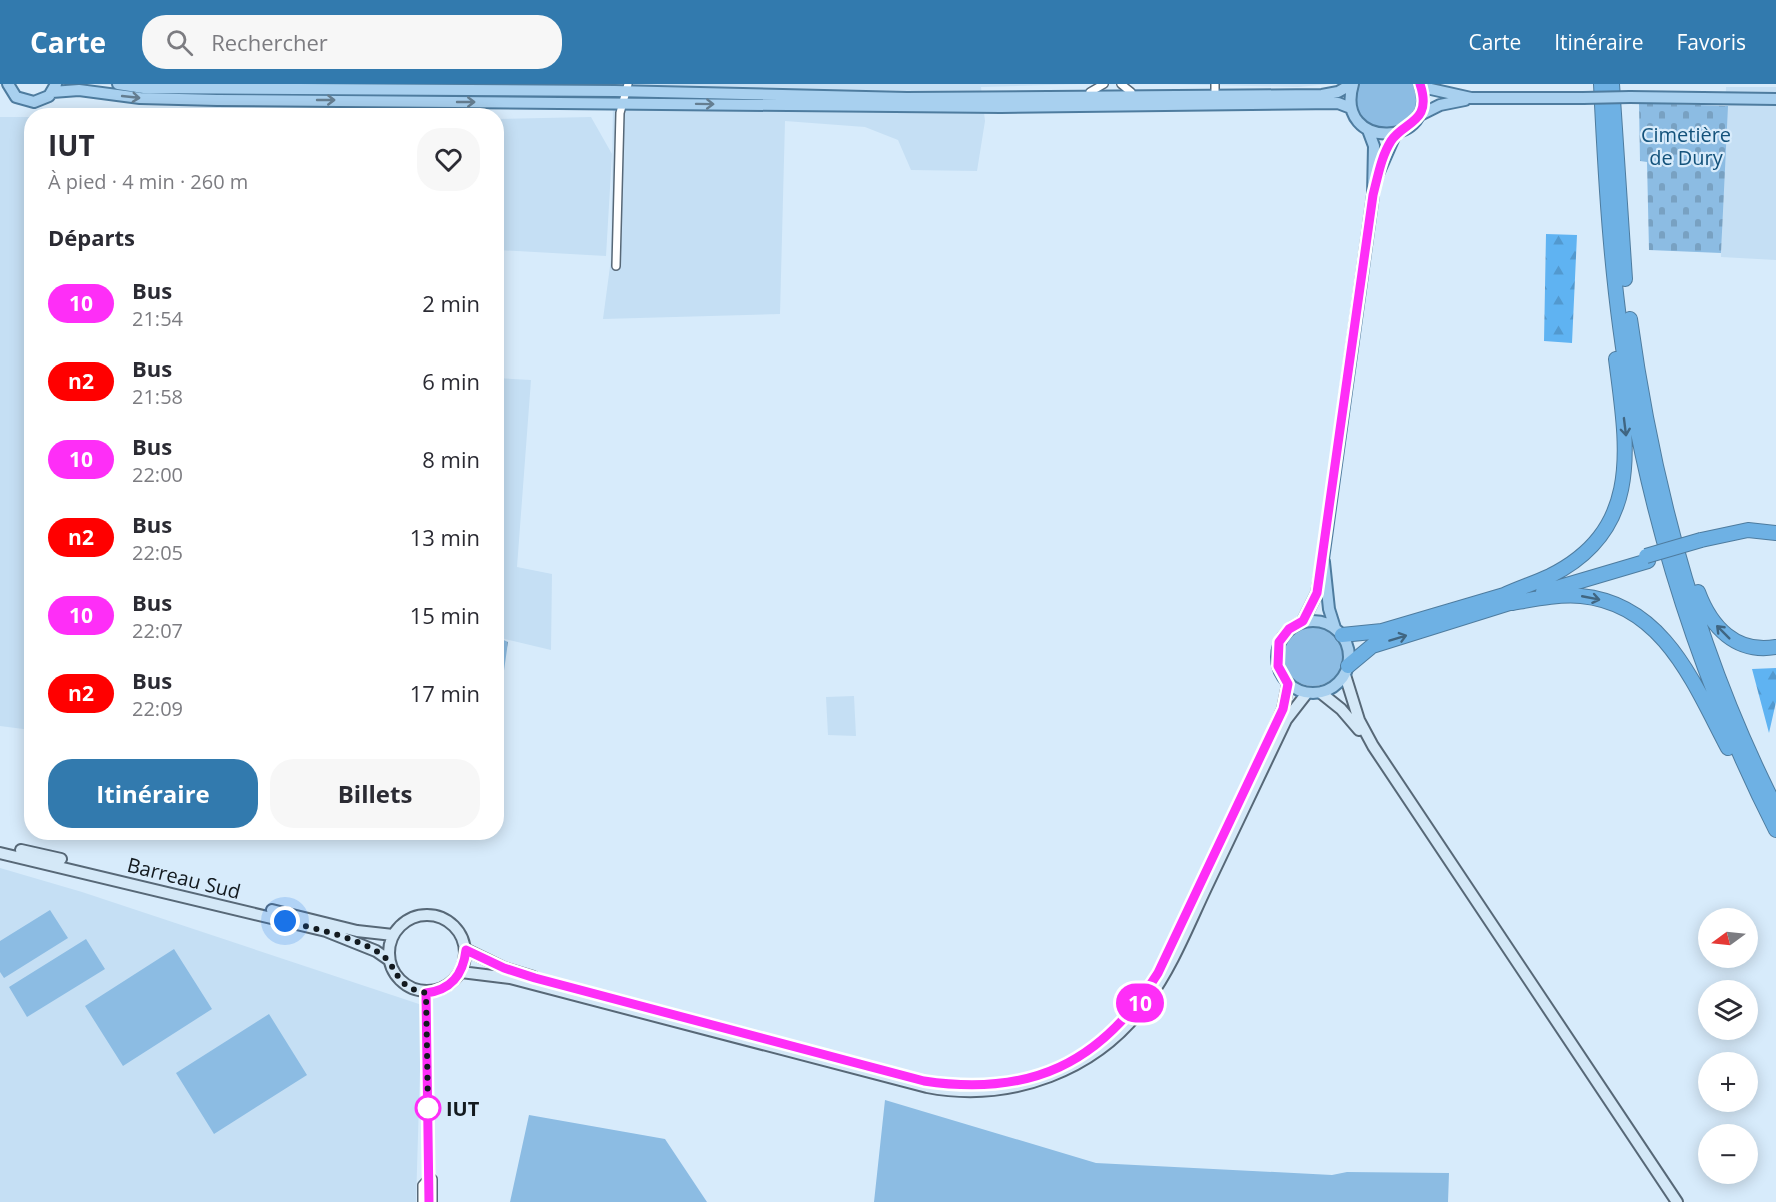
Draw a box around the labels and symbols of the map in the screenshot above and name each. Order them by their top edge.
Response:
one-way arrow [121,92,141,103]
one-way arrow [316,94,336,106]
one-way arrow [456,96,476,108]
one-way arrow [695,98,715,109]
park label: Cimetière de Dury [1641,121,1731,171]
one-way arrow [1619,417,1630,437]
one-way arrow [1581,593,1601,604]
one-way arrow [1715,624,1730,639]
one-way arrow [1388,632,1407,643]
street label: Barreau Sud [125,851,243,905]
your location [270,906,300,936]
north arrow [1698,908,1758,968]
line badge: 10 [1113,984,1167,1022]
marker: IUT [415,1095,441,1121]
place label: IUT [446,1095,480,1122]

